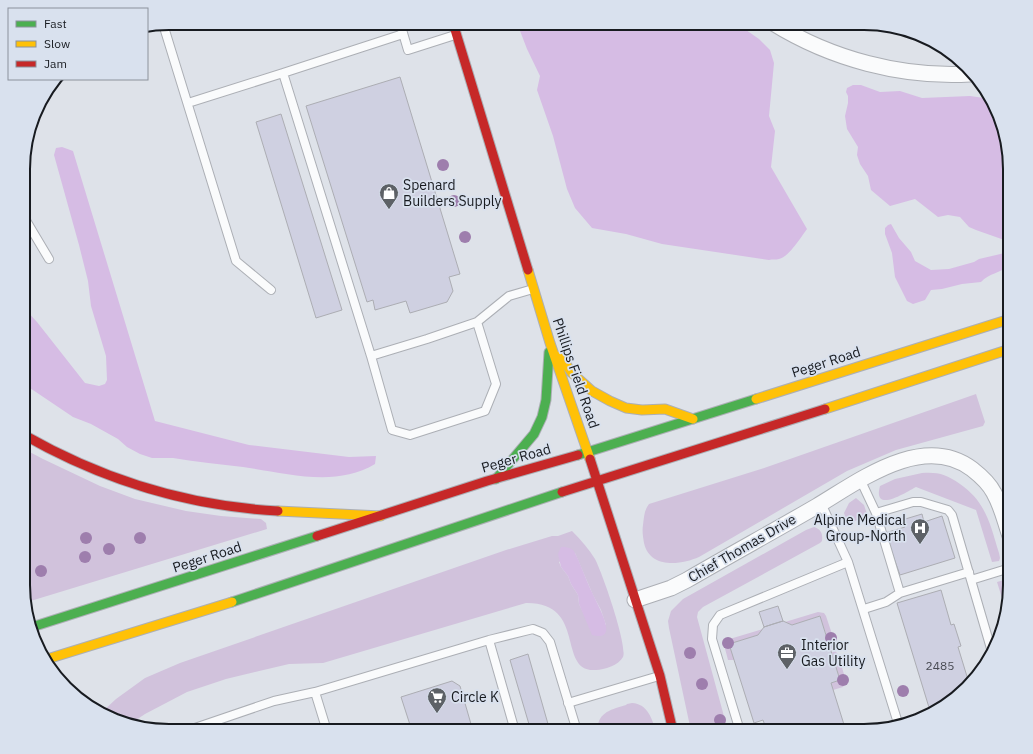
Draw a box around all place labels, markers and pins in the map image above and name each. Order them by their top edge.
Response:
place label: Spenard Builders Supply [403,176,501,210]
shop icon: Spenard Builders Supply [378,182,400,210]
place label: Alpine Medical Group-North [814,511,906,545]
hospital icon: Alpine Medical Group-North [909,517,931,545]
place label: Interior Gas Utility [801,636,865,670]
office icon: Interior Gas Utility [776,642,798,670]
supermarket icon: Circle K [426,686,448,714]
place label: Circle K [451,688,499,706]

